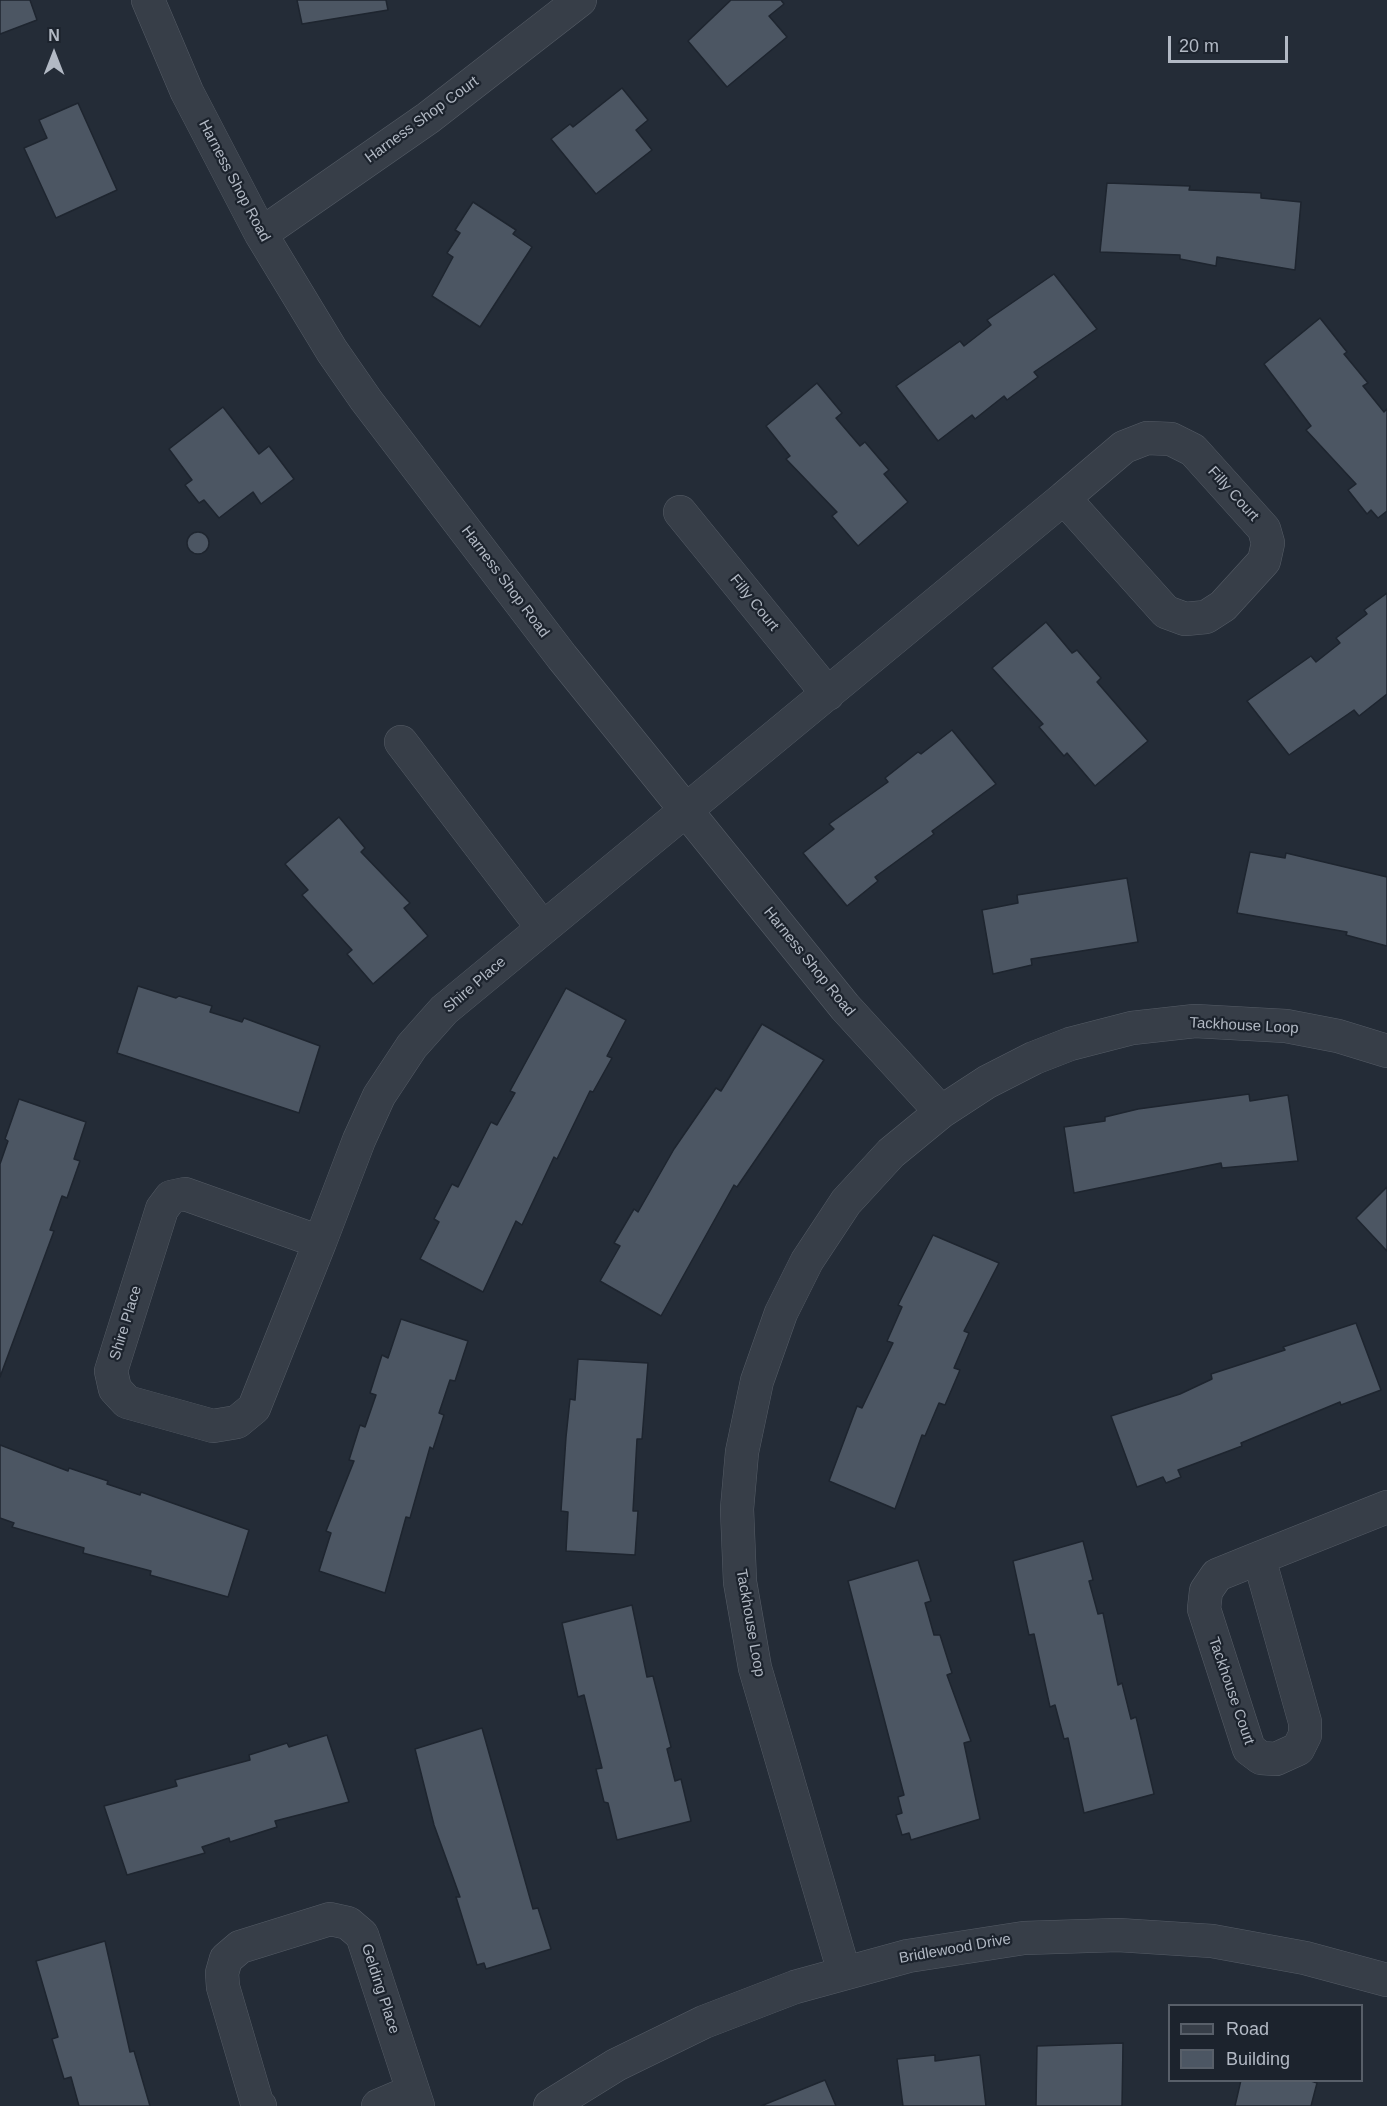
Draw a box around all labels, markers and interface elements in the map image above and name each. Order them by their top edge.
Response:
north arrow [24,24,84,84]
scale bar [1171,24,1291,62]
text: N [48,27,60,44]
text: 20 m [1179,36,1219,56]
street label: Harness Shop Court [362,73,482,167]
street label: Harness Shop Road [194,117,274,245]
street label: Filly Court [1204,463,1262,525]
street label: Harness Shop Road [457,523,553,641]
street label: Filly Court [726,571,782,635]
street label: Harness Shop Road [760,904,858,1020]
street label: Shire Place [440,953,510,1017]
street label: Tackhouse Loop [1189,1014,1299,1038]
street label: Shire Place [106,1284,146,1362]
street label: Tackhouse Loop [732,1568,768,1678]
street label: Tackhouse Court [1204,1635,1258,1747]
street label: Bridlewood Drive [898,1930,1012,1968]
street label: Gelding Place [357,1942,403,2036]
legend [1168,2004,1363,2082]
text: Road [1226,2019,1269,2039]
text: Building [1226,2049,1290,2069]

